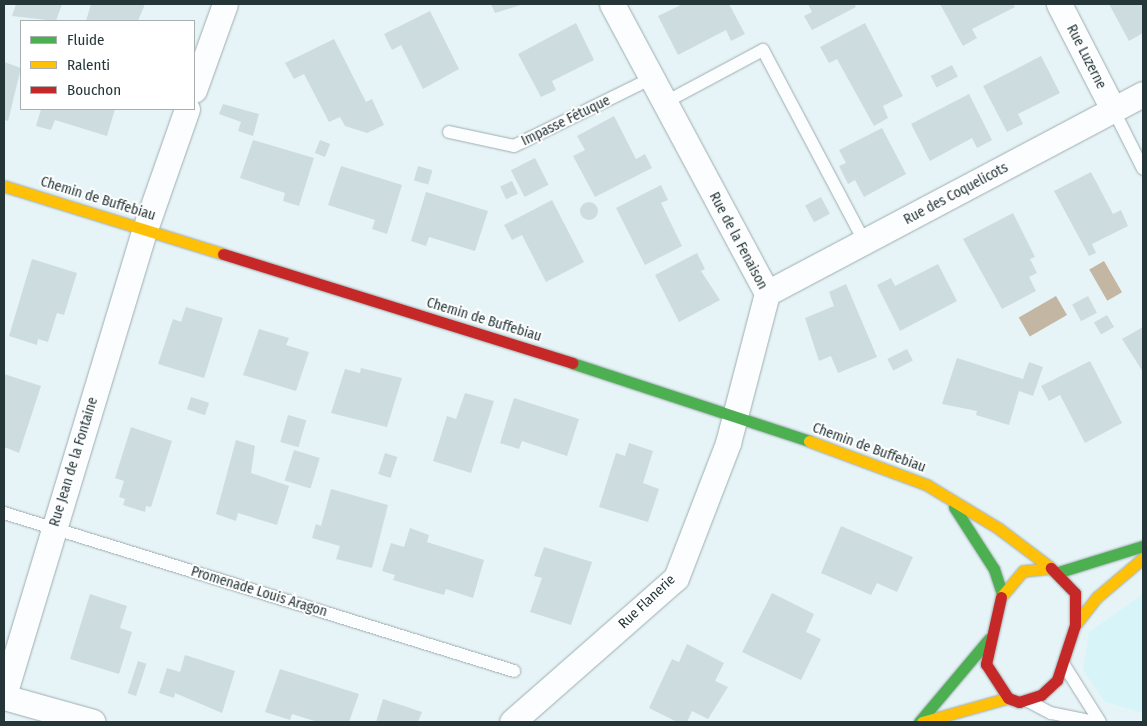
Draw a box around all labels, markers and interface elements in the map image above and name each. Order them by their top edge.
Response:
legend [20,20,195,110]
street label: Rue Luzerne [1063,22,1109,92]
text: Fluide [67,31,104,49]
text: Ralenti [67,56,110,74]
text: Bouchon [67,81,121,99]
street label: Impasse Fétuque [519,92,613,150]
street label: Rue des Coquelicots [901,159,1011,229]
street label: Chemin de Buffebiau [38,174,158,224]
street label: Rue de la Fenaison [705,190,771,292]
street label: Chemin de Buffebiau [424,295,544,345]
street label: Rue Jean de la Fontaine [46,395,102,529]
street label: Chemin de Buffebiau [810,420,928,476]
street label: Promenade Louis Aragon [189,563,329,621]
street label: Rue Flanerie [615,572,679,632]

